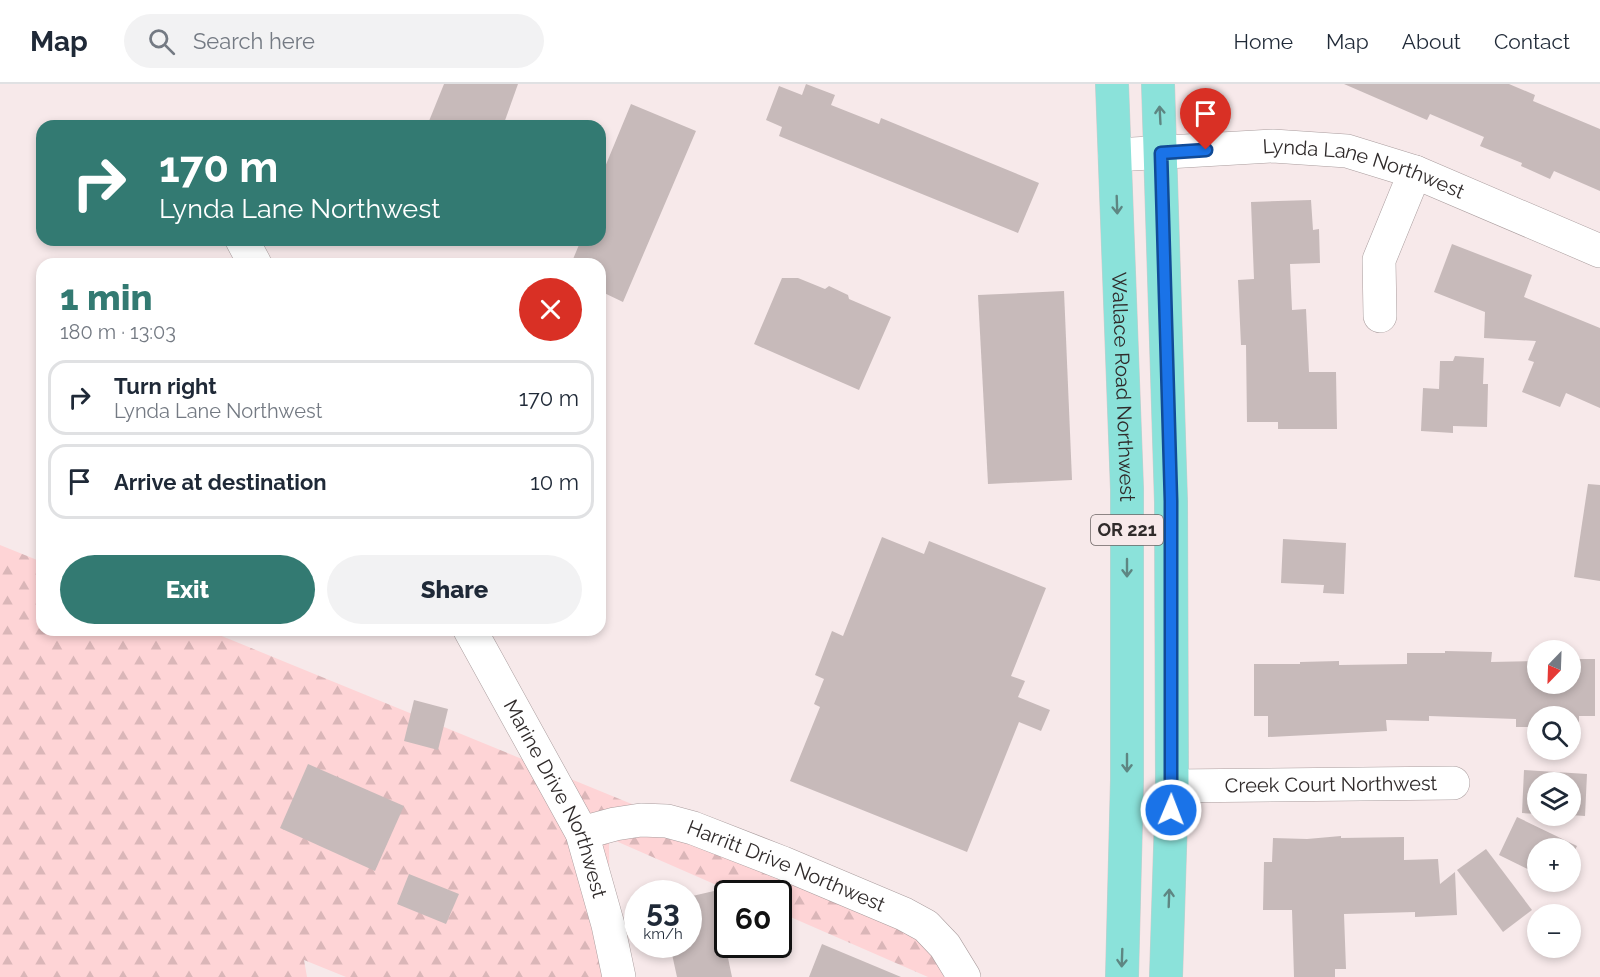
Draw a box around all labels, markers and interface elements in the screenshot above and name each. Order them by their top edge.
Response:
search box [124,14,544,68]
text: Map [30,25,88,58]
icon: search [145,25,178,58]
text: Search here [193,28,315,54]
text: Home [1234,29,1293,54]
text: Map [1326,29,1369,54]
text: About [1402,29,1461,54]
text: Contact [1494,29,1570,54]
pin [1180,88,1231,150]
icon: arrive [1189,97,1222,130]
one-way arrow [1154,105,1165,125]
street label: Lynda Lane Northwest [1262,134,1468,204]
text: 170 m [159,143,278,192]
icon: right [60,144,138,222]
text: Lynda Lane Northwest [159,193,440,224]
one-way arrow [1111,195,1122,215]
street label: Wallace Road Northwest [1107,272,1139,502]
text: 1 min [60,276,152,318]
button: close [519,278,582,341]
text: 180 m · 13:03 [60,320,176,344]
text: Turn right [114,373,217,399]
icon: right [63,381,96,414]
text: 170 m [519,385,579,411]
text: Lynda Lane Northwest [114,399,322,423]
icon: arrive [63,465,96,498]
text: Arrive at destination [114,469,327,495]
text: 10 m [530,469,579,495]
road number: OR 221 [1091,515,1163,545]
button: Exit [60,555,315,624]
button: Share [327,555,582,624]
one-way arrow [1121,558,1133,578]
north arrow [1527,640,1581,694]
map controls [1527,640,1581,958]
street label: Marine Drive Northwest [499,695,612,901]
button: search [1527,706,1581,760]
one-way arrow [1121,753,1133,773]
street label: Creek Court Northwest [1225,771,1438,797]
button: layers [1527,772,1581,826]
position arrow [1139,778,1203,842]
street label: Harritt Drive Northwest [684,815,889,917]
button: + [1527,838,1581,892]
speed limit sign: 60 [714,880,792,958]
one-way arrow [1163,888,1174,908]
text: 53 [646,894,680,929]
button: − [1527,904,1581,958]
text: km/h [643,925,683,943]
one-way arrow [1117,948,1128,968]

